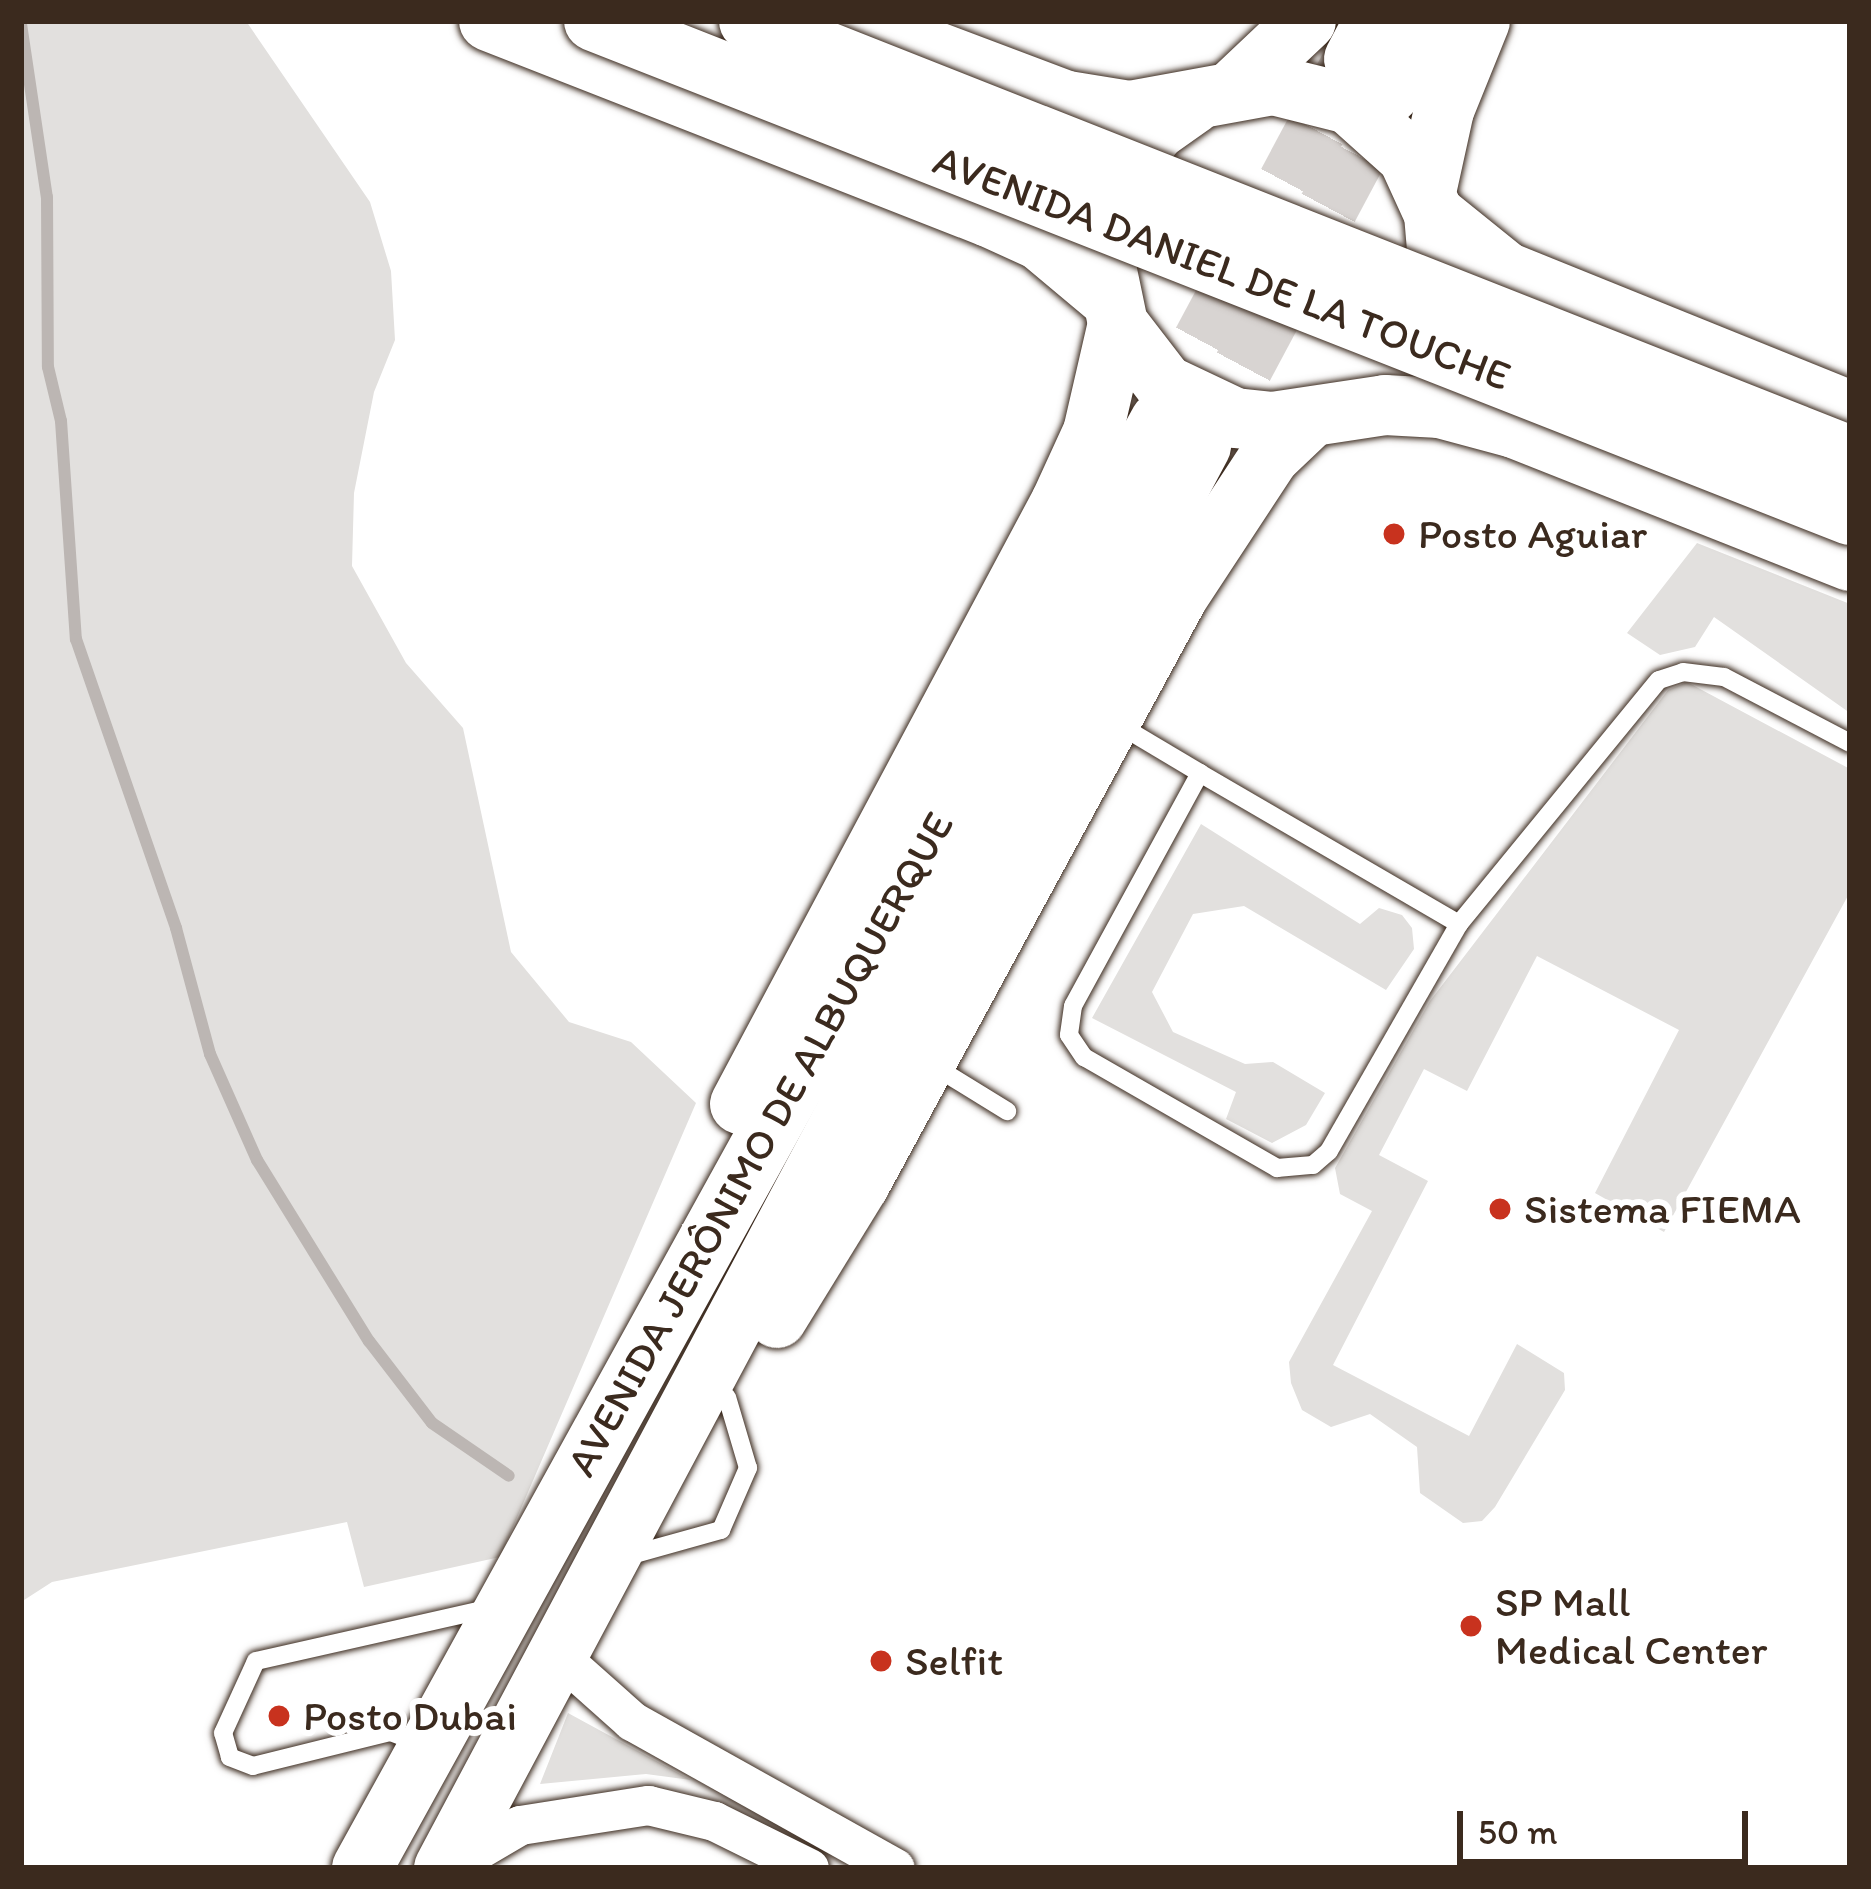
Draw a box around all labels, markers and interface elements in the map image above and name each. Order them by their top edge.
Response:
street label: AVENIDA DANIEL DE LA TOUCHE [929,136,1515,400]
place label: Posto Aguiar [1418,509,1647,559]
marker: Posto Aguiar [1381,521,1407,547]
street label: AVENIDA JERÔNIMO DE ALBUQUERQUE [557,806,963,1482]
place label: Sistema FIEMA [1524,1184,1801,1234]
marker: Sistema FIEMA [1487,1196,1513,1222]
place label: SP Mall Medical Center [1495,1577,1767,1676]
marker: SP Mall Medical Center [1458,1613,1484,1639]
place label: Selfit [905,1636,1003,1686]
marker: Selfit [868,1648,894,1674]
place label: Posto Dubai [303,1691,517,1741]
marker: Posto Dubai [266,1703,292,1729]
scale bar [1463,1787,1754,1861]
text: 50 m [1478,1810,1557,1853]

